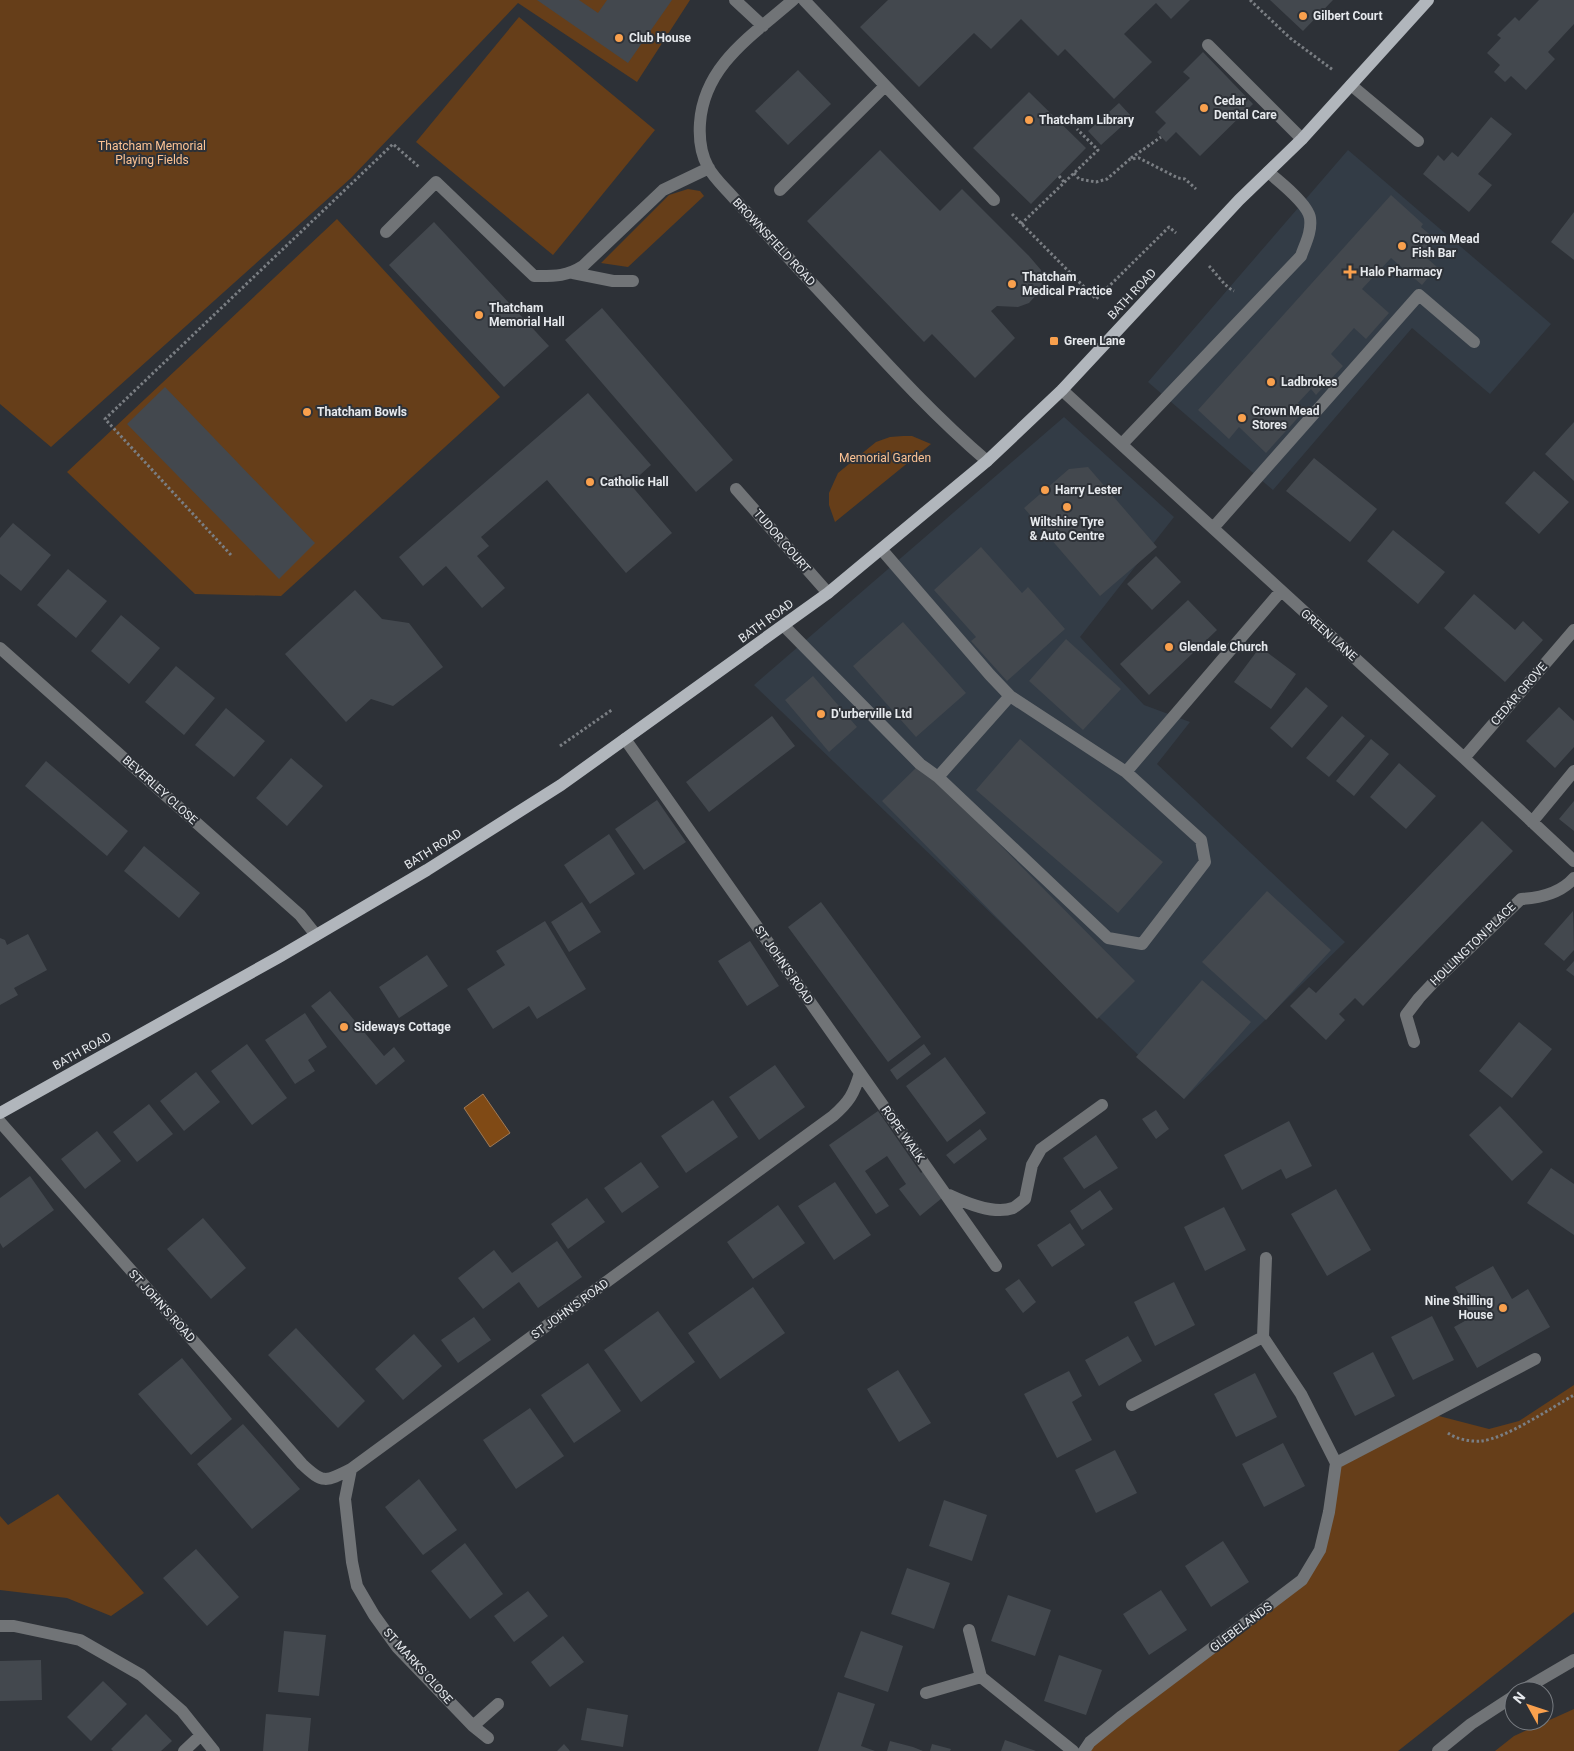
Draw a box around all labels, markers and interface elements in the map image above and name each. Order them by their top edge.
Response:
place label: Gilbert Court [1313,9,1383,23]
marker: Gilbert Court [1297,10,1309,22]
place label: Club House [629,31,692,45]
marker: Club House [613,32,625,44]
place label: Cedar Dental Care [1214,94,1277,122]
marker: Cedar Dental Care [1198,102,1210,114]
place label: Thatcham Library [1039,113,1135,127]
marker: Thatcham Library [1023,114,1035,126]
park label: Thatcham Memorial Playing Fields [98,139,206,167]
street label: BROWNSFIELD ROAD [730,195,818,289]
place label: Crown Mead Fish Bar [1412,232,1480,260]
marker: Crown Mead Fish Bar [1396,240,1408,252]
place label: Halo Pharmacy [1360,265,1443,279]
street label: BATH ROAD [1105,266,1159,322]
marker: Halo Pharmacy [1344,266,1356,278]
place label: Thatcham Medical Practice [1022,270,1113,298]
marker: Thatcham Medical Practice [1006,278,1018,290]
place label: Thatcham Memorial Hall [489,301,565,329]
marker: Thatcham Memorial Hall [473,309,485,321]
place label: Green Lane [1064,334,1126,348]
marker: Green Lane [1048,335,1060,347]
place label: Ladbrokes [1281,375,1337,389]
marker: Ladbrokes [1265,376,1277,388]
place label: Crown Mead Stores [1252,404,1320,432]
place label: Thatcham Bowls [317,405,407,419]
marker: Thatcham Bowls [301,406,313,418]
marker: Crown Mead Stores [1236,412,1248,424]
park label: Memorial Garden [839,451,931,465]
place label: Catholic Hall [600,475,669,489]
marker: Catholic Hall [584,476,596,488]
place label: Harry Lester [1055,483,1122,497]
marker: Harry Lester [1039,484,1051,496]
marker: Wiltshire Tyre & Auto Centre [1061,501,1073,513]
street label: TUDOR COURT [751,506,813,576]
place label: Wiltshire Tyre & Auto Centre [1029,515,1105,543]
street label: BATH ROAD [736,596,796,646]
street label: GREEN LANE [1298,606,1360,664]
place label: Glendale Church [1179,640,1268,654]
marker: Glendale Church [1163,641,1175,653]
street label: CEDAR GROVE [1488,660,1550,728]
place label: D'urberville Ltd [831,707,912,721]
marker: D'urberville Ltd [815,708,827,720]
street label: BEVERLEY CLOSE [120,753,200,827]
street label: BATH ROAD [402,826,464,872]
street label: HOLLINGTON PLACE [1427,900,1519,988]
street label: ST JOHN'S ROAD [752,923,816,1007]
place label: Sideways Cottage [354,1020,451,1034]
marker: Sideways Cottage [338,1021,350,1033]
street label: BATH ROAD [50,1029,114,1073]
street label: ROPE WALK [879,1103,928,1165]
street label: ST JOHN'S ROAD [126,1267,198,1345]
street label: ST JOHN'S ROAD [528,1276,612,1342]
place label: Nine Shilling House [1425,1294,1494,1322]
marker: Nine Shilling House [1497,1302,1509,1314]
street label: GLEBELANDS [1207,1599,1275,1655]
street label: ST MARKS CLOSE [380,1625,456,1707]
north arrow [1504,1681,1554,1731]
text: N [1510,1689,1528,1707]

